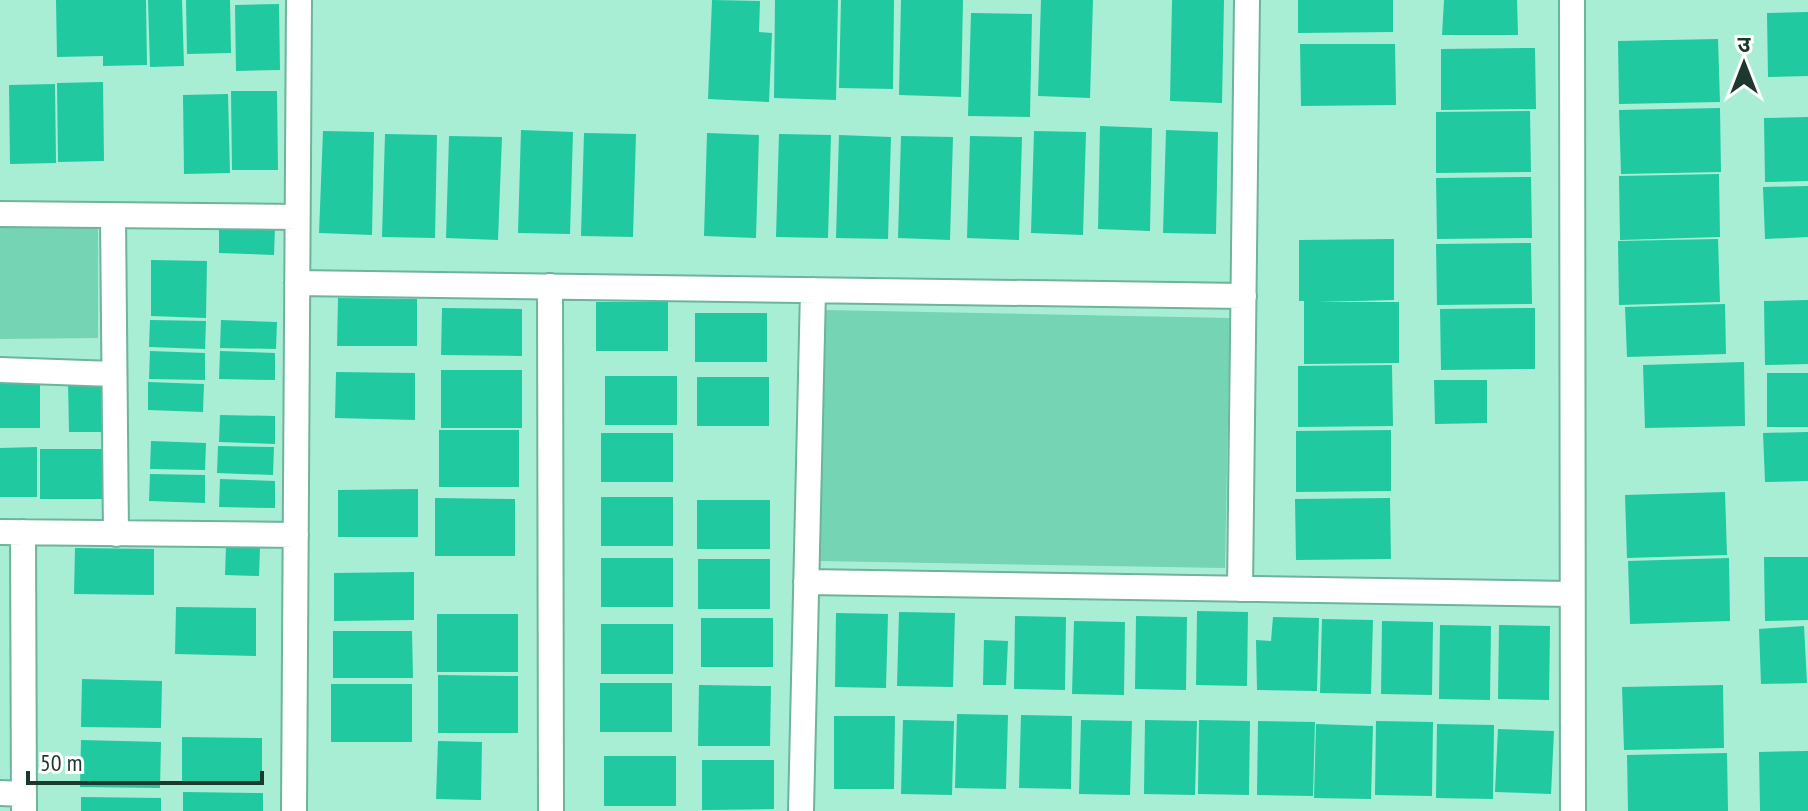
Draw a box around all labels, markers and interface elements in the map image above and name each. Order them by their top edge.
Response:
north arrow [1704,24,1784,104]
text: उ [1738,30,1752,58]
scale bar [28,735,262,785]
text: 50 m [40,747,82,778]

